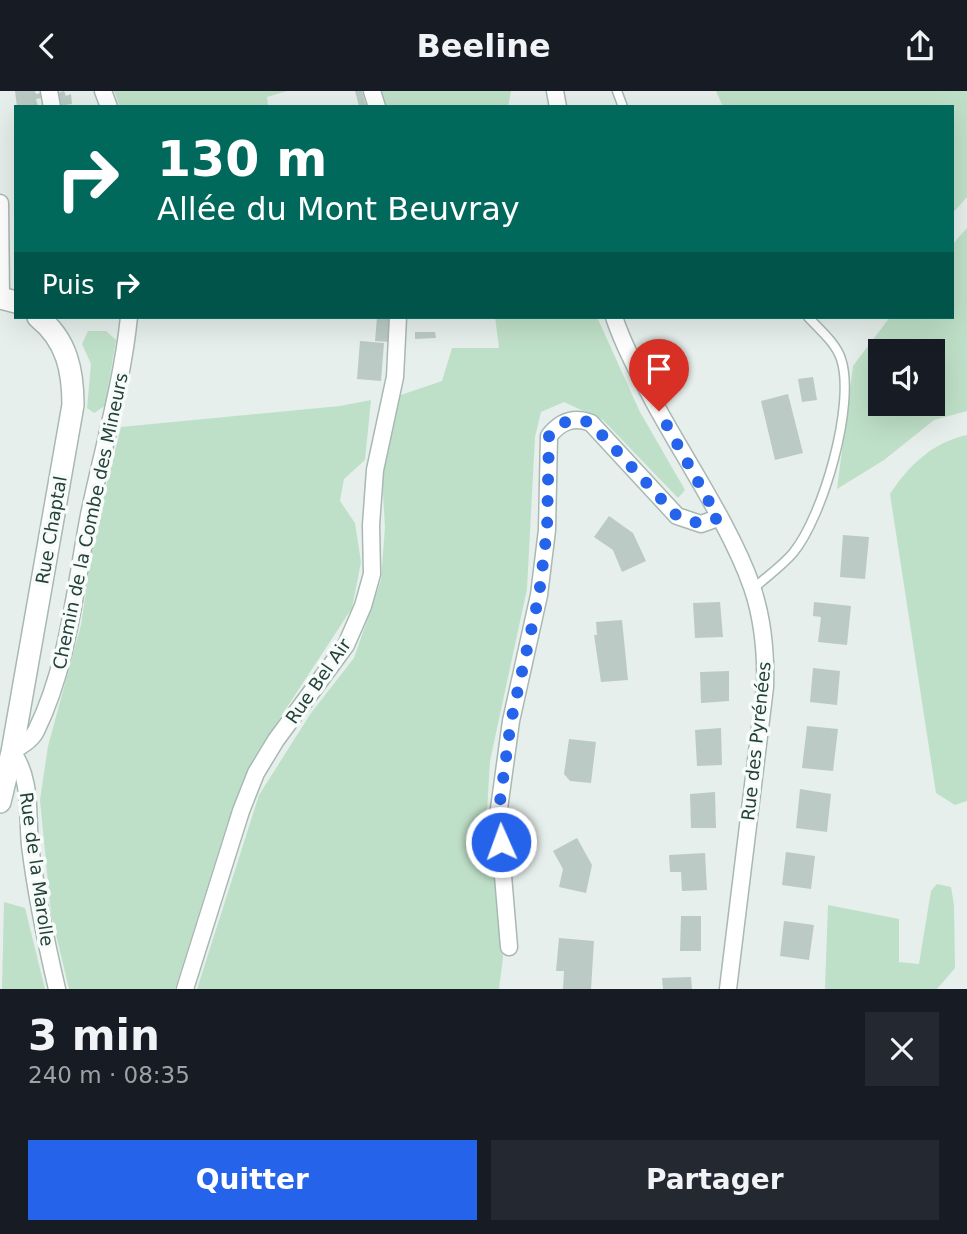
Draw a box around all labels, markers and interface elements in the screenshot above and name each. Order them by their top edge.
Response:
icon: back [28,27,66,65]
text: Beeline [416,27,551,65]
icon: share [901,27,939,65]
text: 130 m [157,131,327,188]
icon: right [42,133,133,224]
text: Allée du Mont Beuvray [157,190,520,228]
icon: right [108,266,146,304]
text: Puis [42,270,94,300]
pin [629,339,689,411]
map controls [868,339,945,416]
button: sound [868,339,945,416]
icon: arrive [640,350,678,388]
street label: Chemin de la Combe des Mineurs [48,371,132,671]
street label: Rue Chaptal [31,474,71,586]
street label: Rue Bel Air [281,634,355,727]
street label: Rue des Pyrénées [737,660,775,822]
street label: Rue de la Marolle [16,791,58,947]
position arrow [464,805,538,879]
text: 3 min [28,1011,160,1060]
button: close [865,1012,939,1086]
text: 240 m · 08:35 [28,1062,190,1088]
button: Quitter [28,1140,477,1220]
button: Partager [491,1140,939,1220]

